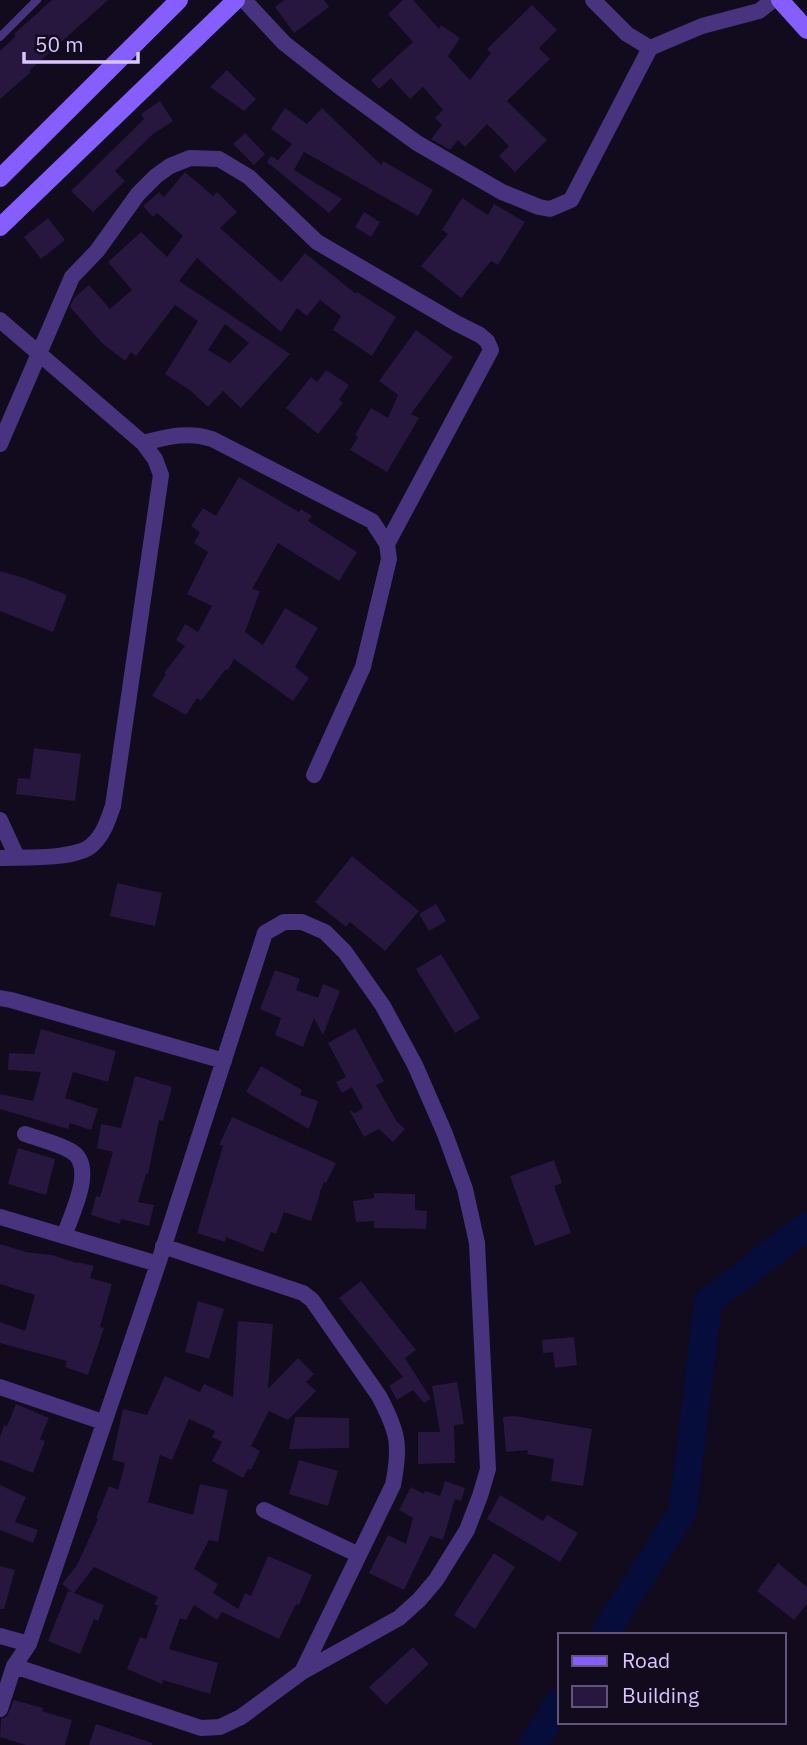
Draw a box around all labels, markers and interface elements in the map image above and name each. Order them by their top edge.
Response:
scale bar [24,21,138,65]
text: 50 m [35,30,84,58]
legend [558,1633,786,1724]
text: Road [622,1646,670,1674]
text: Building [622,1681,699,1709]

